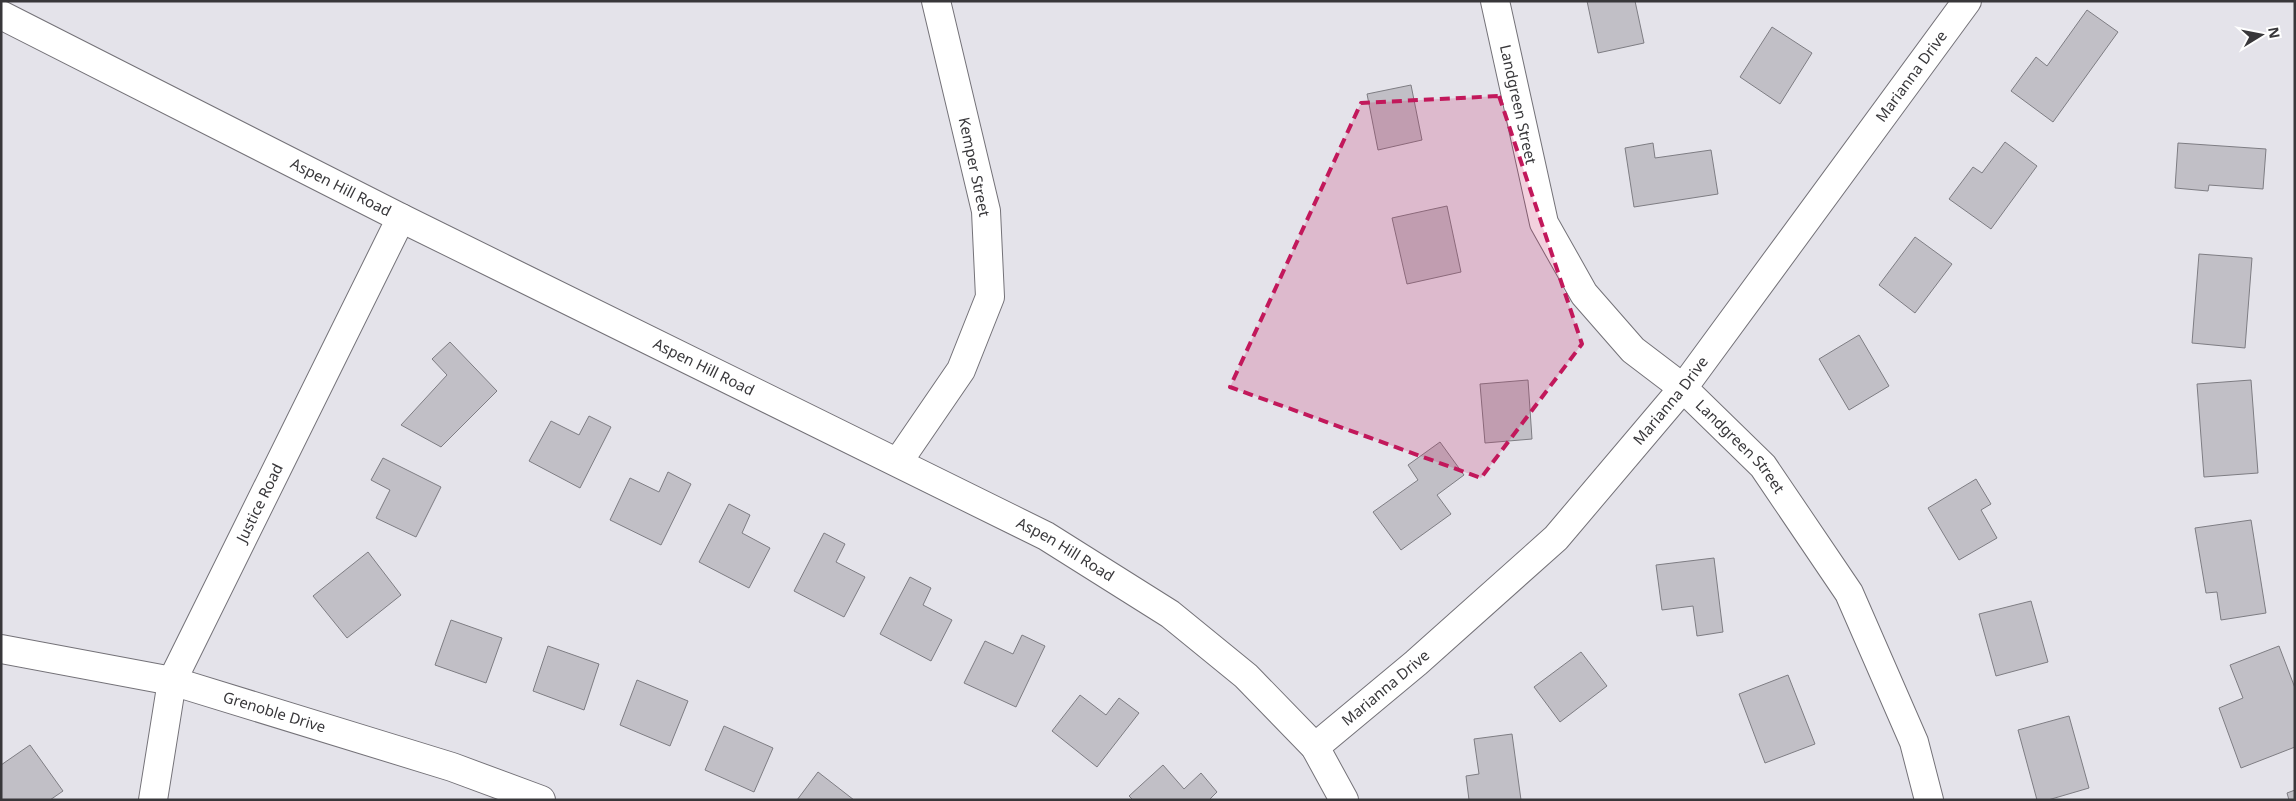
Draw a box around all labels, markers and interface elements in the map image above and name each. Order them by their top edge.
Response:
north arrow [2236,10,2286,60]
text: N [2264,25,2285,40]
street label: Marianna Drive [1871,26,1951,126]
street label: Landgreen Street [1496,43,1542,167]
street label: Kemper Street [955,115,995,219]
street label: Aspen Hill Road [287,153,395,220]
street label: Aspen Hill Road [650,333,758,400]
street label: Marianna Drive [1628,352,1712,449]
street label: Landgreen Street [1692,395,1790,497]
street label: Justice Road [230,460,287,547]
street label: Aspen Hill Road [1013,512,1118,585]
street label: Marianna Drive [1337,645,1433,730]
street label: Grenoble Drive [221,686,328,737]

